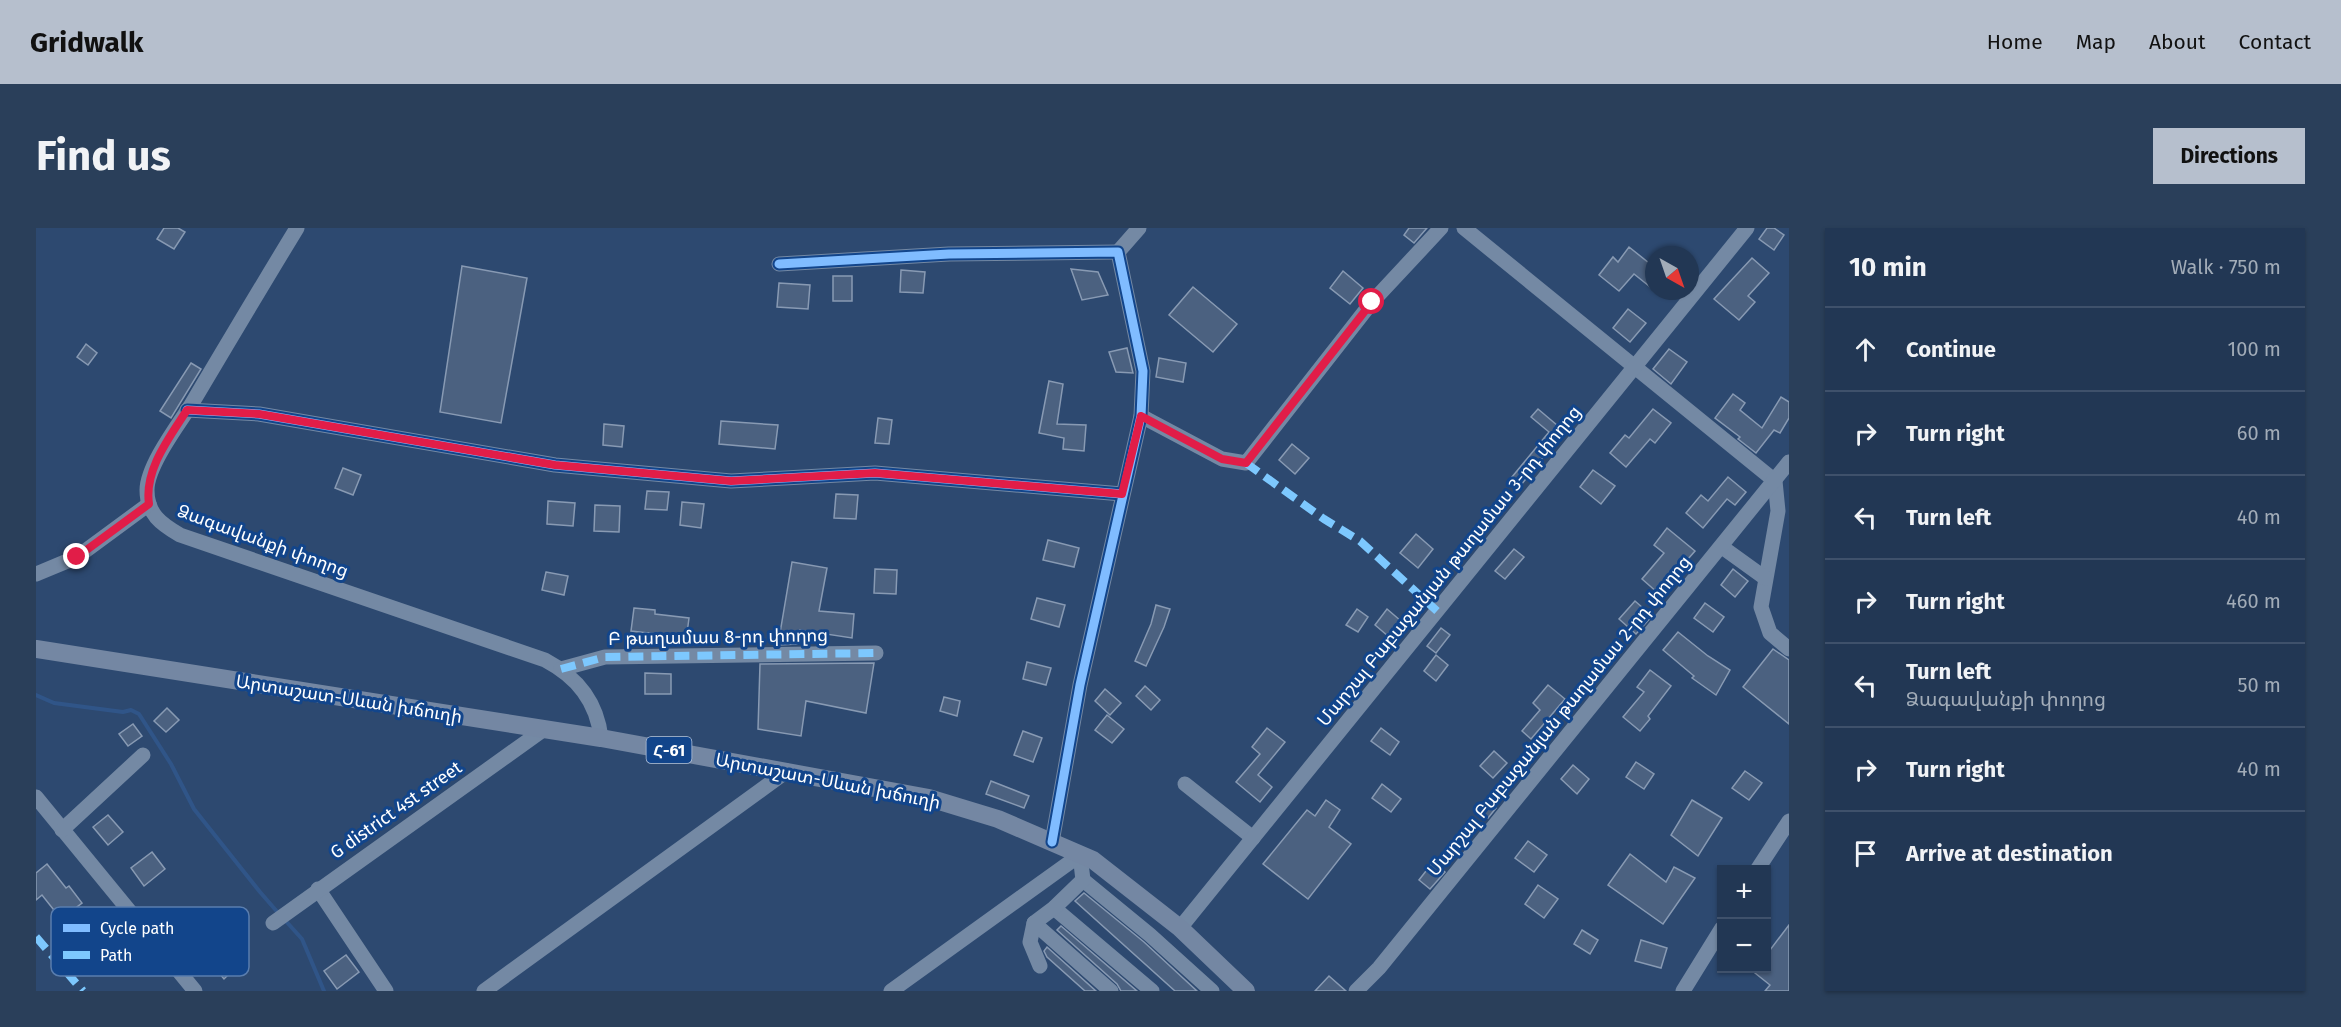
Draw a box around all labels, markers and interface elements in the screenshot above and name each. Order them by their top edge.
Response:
text: Gridwalk [30,26,143,59]
text: Home [1987,29,2043,55]
text: Map [2076,29,2116,55]
text: About [2149,29,2206,55]
text: Contact [2239,29,2311,55]
button: Directions [2153,128,2305,184]
text: Find us [36,131,171,181]
north arrow [1645,246,1699,300]
text: 10 min [1849,252,1927,283]
text: Walk · 750 m [2171,255,2281,279]
route start [1358,288,1384,314]
icon: ahead [1849,333,1882,366]
text: Continue [1906,336,1996,363]
text: 100 m [2228,337,2281,361]
street label: Մարշալ Բաբաջանյան թաղամաս 3-րդ փողոց [1313,401,1585,731]
icon: right [1849,417,1882,450]
text: Turn right [1906,420,2005,447]
text: 60 m [2237,421,2281,445]
street label: Ձագավանքի փողոց [175,500,351,582]
icon: left [1849,501,1882,534]
text: Turn left [1906,504,1991,531]
text: 40 m [2237,505,2281,529]
route end [63,543,89,569]
street label: Մարշալ Բաբաջանյան թաղամաս 2-րդ փողոց [1423,551,1695,881]
icon: right [1849,585,1882,618]
text: Turn right [1906,588,2005,615]
text: 460 m [2226,589,2281,613]
street label: Բ թաղամաս 8-րդ փողոց [608,624,828,650]
text: Turn left [1906,658,1991,685]
icon: left [1849,669,1882,702]
street label: Արտաշատ-Սևան խճուղի [234,670,464,728]
text: 50 m [2237,673,2281,697]
text: Ձագավանքի փողոց [1906,687,2106,711]
road number: Հ-61 [646,737,692,763]
street label: Արտաշատ-Սևան խճուղի [714,748,942,814]
icon: right [1849,753,1882,786]
street label: G district 4st street [326,756,466,864]
text: Turn right [1906,756,2005,783]
text: 40 m [2237,757,2281,781]
icon: arrive [1849,837,1882,870]
text: Arrive at destination [1906,840,2113,867]
map controls [1717,865,1771,973]
button: + [1717,865,1771,919]
legend [51,907,249,976]
text: Cycle path [100,919,174,938]
button: − [1717,919,1771,973]
text: Path [100,946,132,965]

